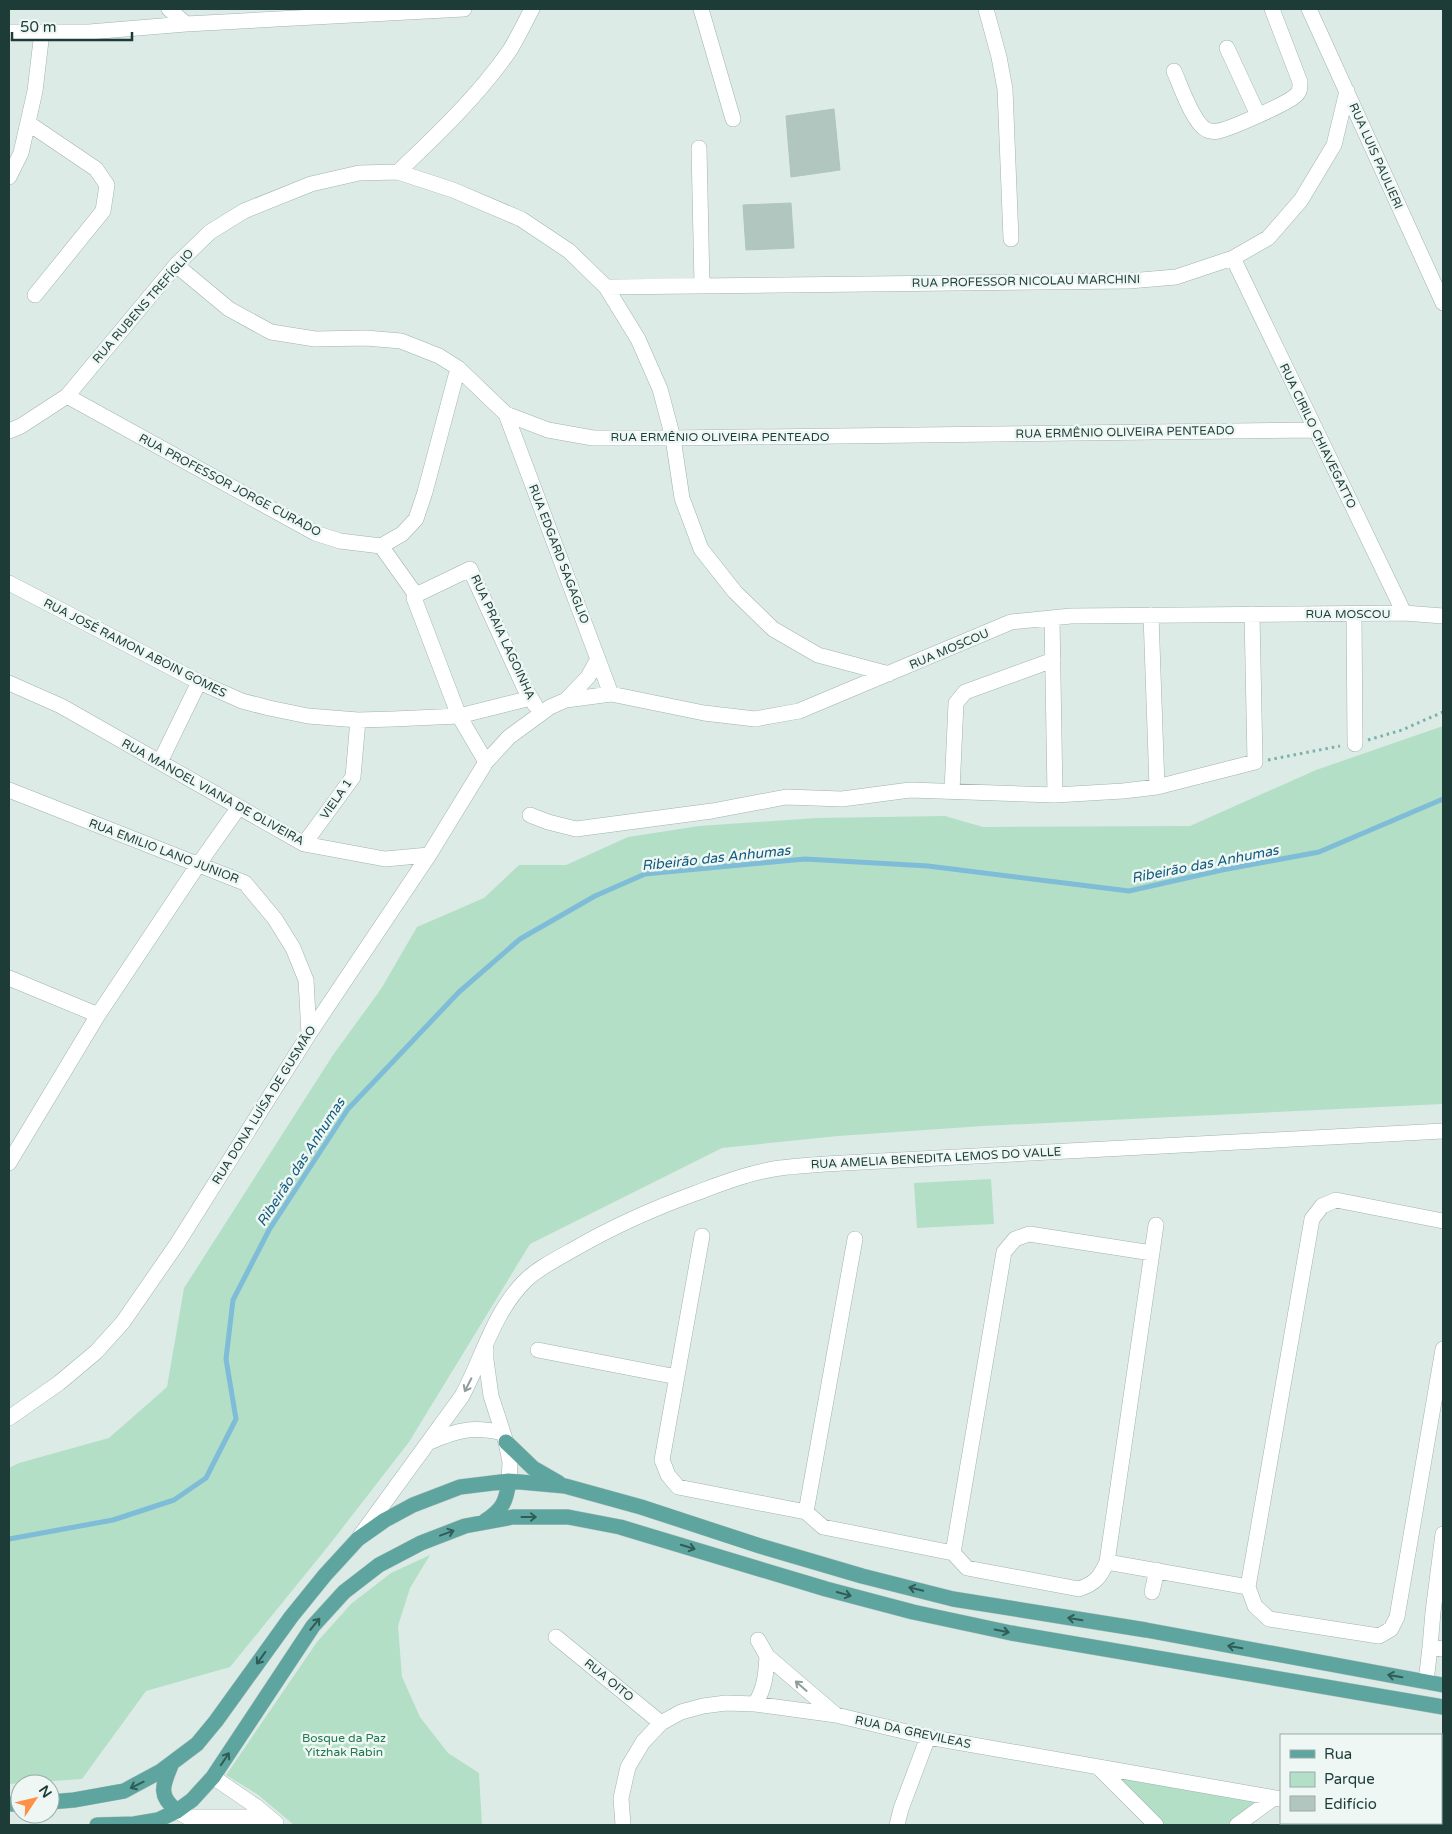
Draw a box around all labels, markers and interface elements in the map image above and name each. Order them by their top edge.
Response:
scale bar [12,10,132,42]
text: 50 m [20,18,57,36]
street label: RUA LUIS PAULIERI [1346,101,1406,211]
street label: RUA RUBENS TREFÍGLIO [90,246,197,366]
street label: RUA PROFESSOR NICOLAU MARCHINI [912,272,1140,290]
street label: RUA CIRILO CHIAVEGATTO [1277,361,1359,511]
street label: RUA ERMÊNIO OLIVEIRA PENTEADO [1015,423,1235,441]
street label: RUA ERMÊNIO OLIVEIRA PENTEADO [611,430,830,444]
street label: RUA PROFESSOR JORGE CURADO [136,431,324,539]
street label: RUA EDGARD SAGAGLIO [526,482,592,626]
street label: RUA PRAIA LAGOINHA [468,572,538,702]
street label: RUA JOSÉ RAMON ABOIN GOMES [41,596,229,700]
street label: RUA MOSCOU [1305,607,1391,621]
street label: RUA MOSCOU [907,626,991,672]
street label: RUA MANOEL VIANA DE OLIVEIRA [119,736,307,848]
street label: VIELA 1 [317,776,355,822]
street label: RUA EMILIO LANO JUNIOR [87,816,241,886]
water label: Ribeirão das Anhumas [1130,841,1281,887]
water label: Ribeirão das Anhumas [641,842,792,874]
street label: RUA DONA LUÍSA DE GUSMÃO [209,1023,319,1187]
water label: Ribeirão das Anhumas [253,1094,350,1229]
street label: RUA AMELIA BENEDITA LEMOS DO VALLE [810,1144,1062,1172]
one-way arrow [463,1377,472,1392]
one-way arrow [521,1512,537,1522]
one-way arrow [439,1528,454,1537]
one-way arrow [680,1543,696,1553]
one-way arrow [908,1584,924,1593]
one-way arrow [835,1590,851,1599]
one-way arrow [1068,1613,1084,1623]
one-way arrow [310,1618,321,1631]
one-way arrow [993,1627,1009,1636]
one-way arrow [1228,1641,1244,1651]
one-way arrow [256,1651,266,1665]
street label: RUA OITO [582,1656,637,1704]
one-way arrow [1388,1671,1404,1681]
one-way arrow [795,1680,808,1691]
street label: RUA DA GREVILEAS [854,1713,972,1751]
park label: Bosque da Paz Yitzhak Rabin [302,1731,386,1759]
legend [1280,1734,1442,1824]
text: Rua [1324,1745,1352,1763]
one-way arrow [220,1753,230,1767]
text: Parque [1324,1770,1375,1788]
north arrow [10,1774,60,1824]
one-way arrow [129,1780,144,1790]
text: N [35,1782,55,1801]
text: Edifício [1324,1795,1377,1813]

